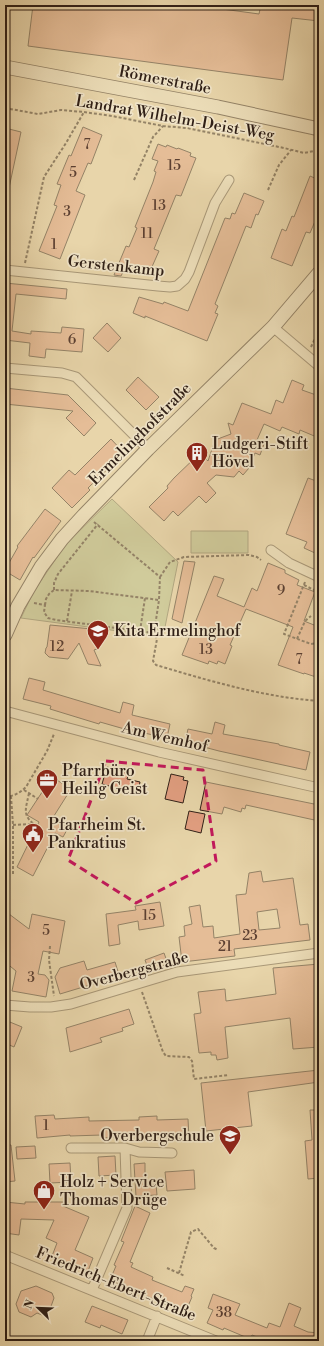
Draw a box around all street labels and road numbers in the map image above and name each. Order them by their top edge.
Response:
street label: Römerstraße [117,61,213,99]
street label: Landrat Wilhelm-Deist-Weg [74,91,277,145]
street label: Gerstenkamp [67,251,165,281]
street label: Ermelinghofstraße [84,378,196,490]
street label: Am Wemhof [119,717,211,757]
street label: Overbergstraße [77,947,191,995]
street label: Friedrich-Ebert-Straße [33,1243,199,1325]

